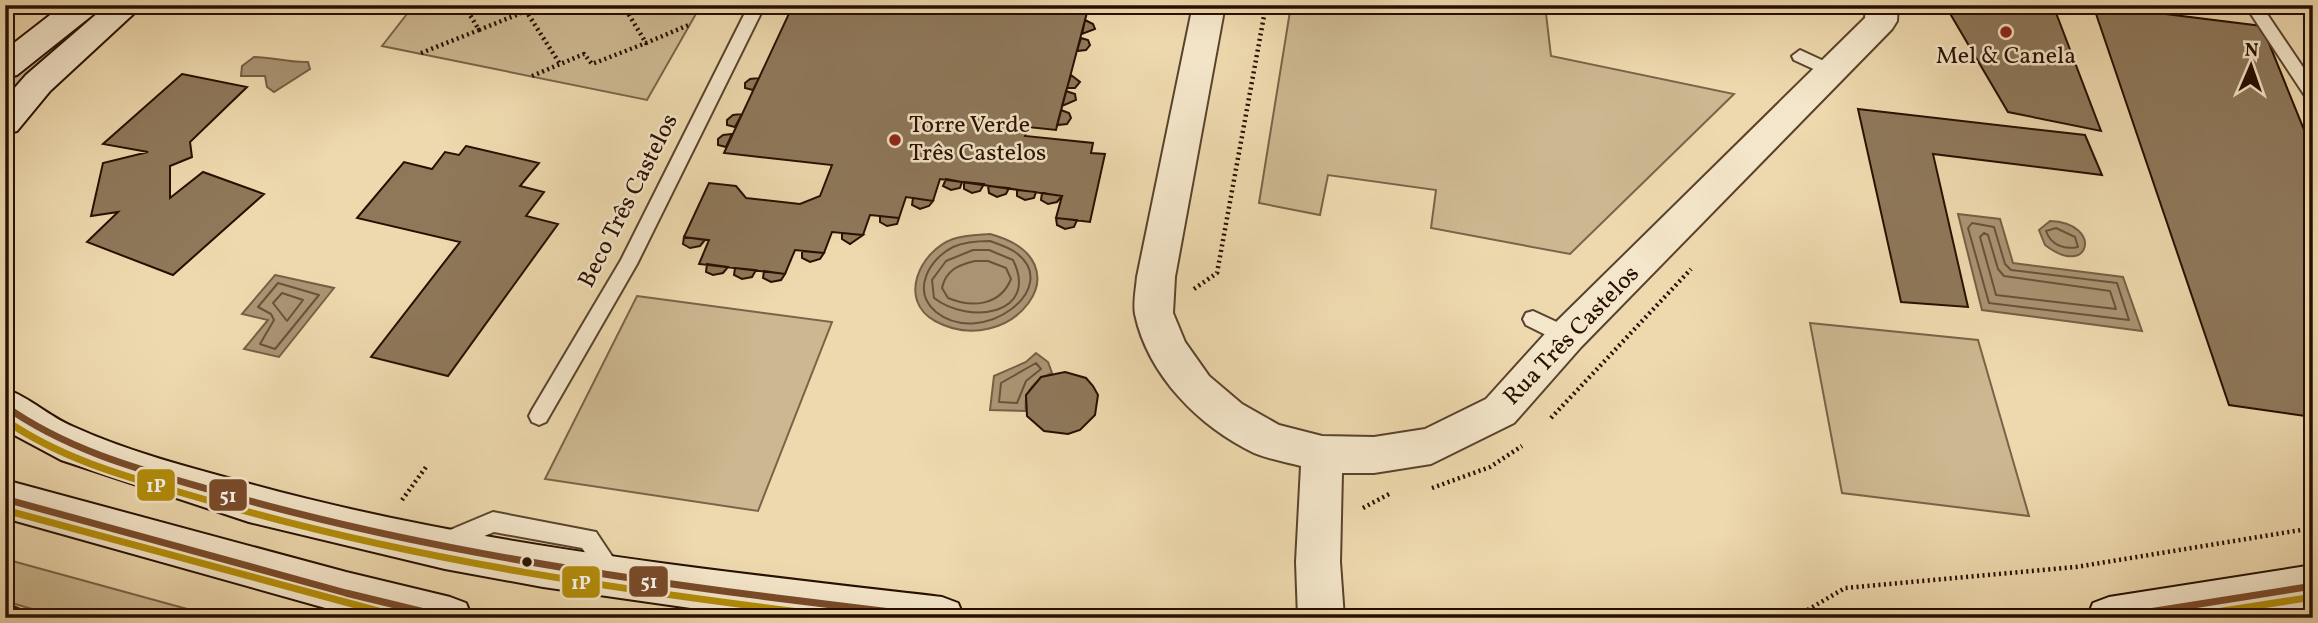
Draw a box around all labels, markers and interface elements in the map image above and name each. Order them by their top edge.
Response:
marker: Mel & Canela [1998,24,2014,40]
north arrow [2216,32,2286,102]
text: N [2244,38,2259,64]
place label: Mel & Canela [1936,40,2076,74]
street label: Beco Três Castelos [570,108,688,294]
place label: Torre Verde Três Castelos [909,109,1046,171]
marker: Torre Verde Três Castelos [887,132,903,148]
street label: Rua Três Castelos [1496,258,1648,414]
line badge: 1P [136,468,176,502]
text: 1P [146,474,166,500]
line badge: 51 [208,478,248,512]
text: 51 [220,484,236,510]
unlabelled marker [520,555,534,569]
line badge: 1P [561,565,601,599]
line badge: 51 [628,565,669,598]
text: 51 [641,570,657,596]
text: 1P [571,571,591,597]

